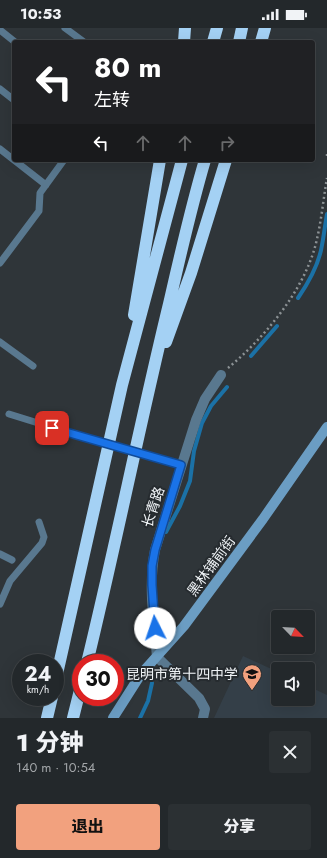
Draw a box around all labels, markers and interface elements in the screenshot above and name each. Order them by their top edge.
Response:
text: 10:53 [20,3,61,25]
text: 80 m [94,47,161,88]
icon: left [28,56,80,108]
text: 左转 [94,87,130,113]
icon: left [90,132,112,154]
icon: ahead [132,132,154,154]
icon: ahead [174,132,196,154]
icon: right [216,132,238,154]
pin [35,411,69,445]
icon: arrive [41,417,63,439]
street label: 长青路 [137,484,169,530]
street label: 黑林铺前街 [182,532,240,600]
position arrow [134,607,176,649]
north arrow [271,610,315,654]
map controls [271,610,315,706]
speed limit sign: 30 [72,654,124,706]
text: 24 [24,660,52,689]
button: sound [271,662,315,706]
school or university icon: 昆明市第十四中学 [241,663,263,691]
place label: 昆明市第十四中学 [126,664,238,684]
text: km/h [27,682,49,697]
text: 1 分钟 [16,725,84,760]
button: close [269,731,311,773]
text: 140 m · 10:54 [16,758,95,777]
button: 退出 [16,804,160,850]
button: 分享 [168,804,311,850]

